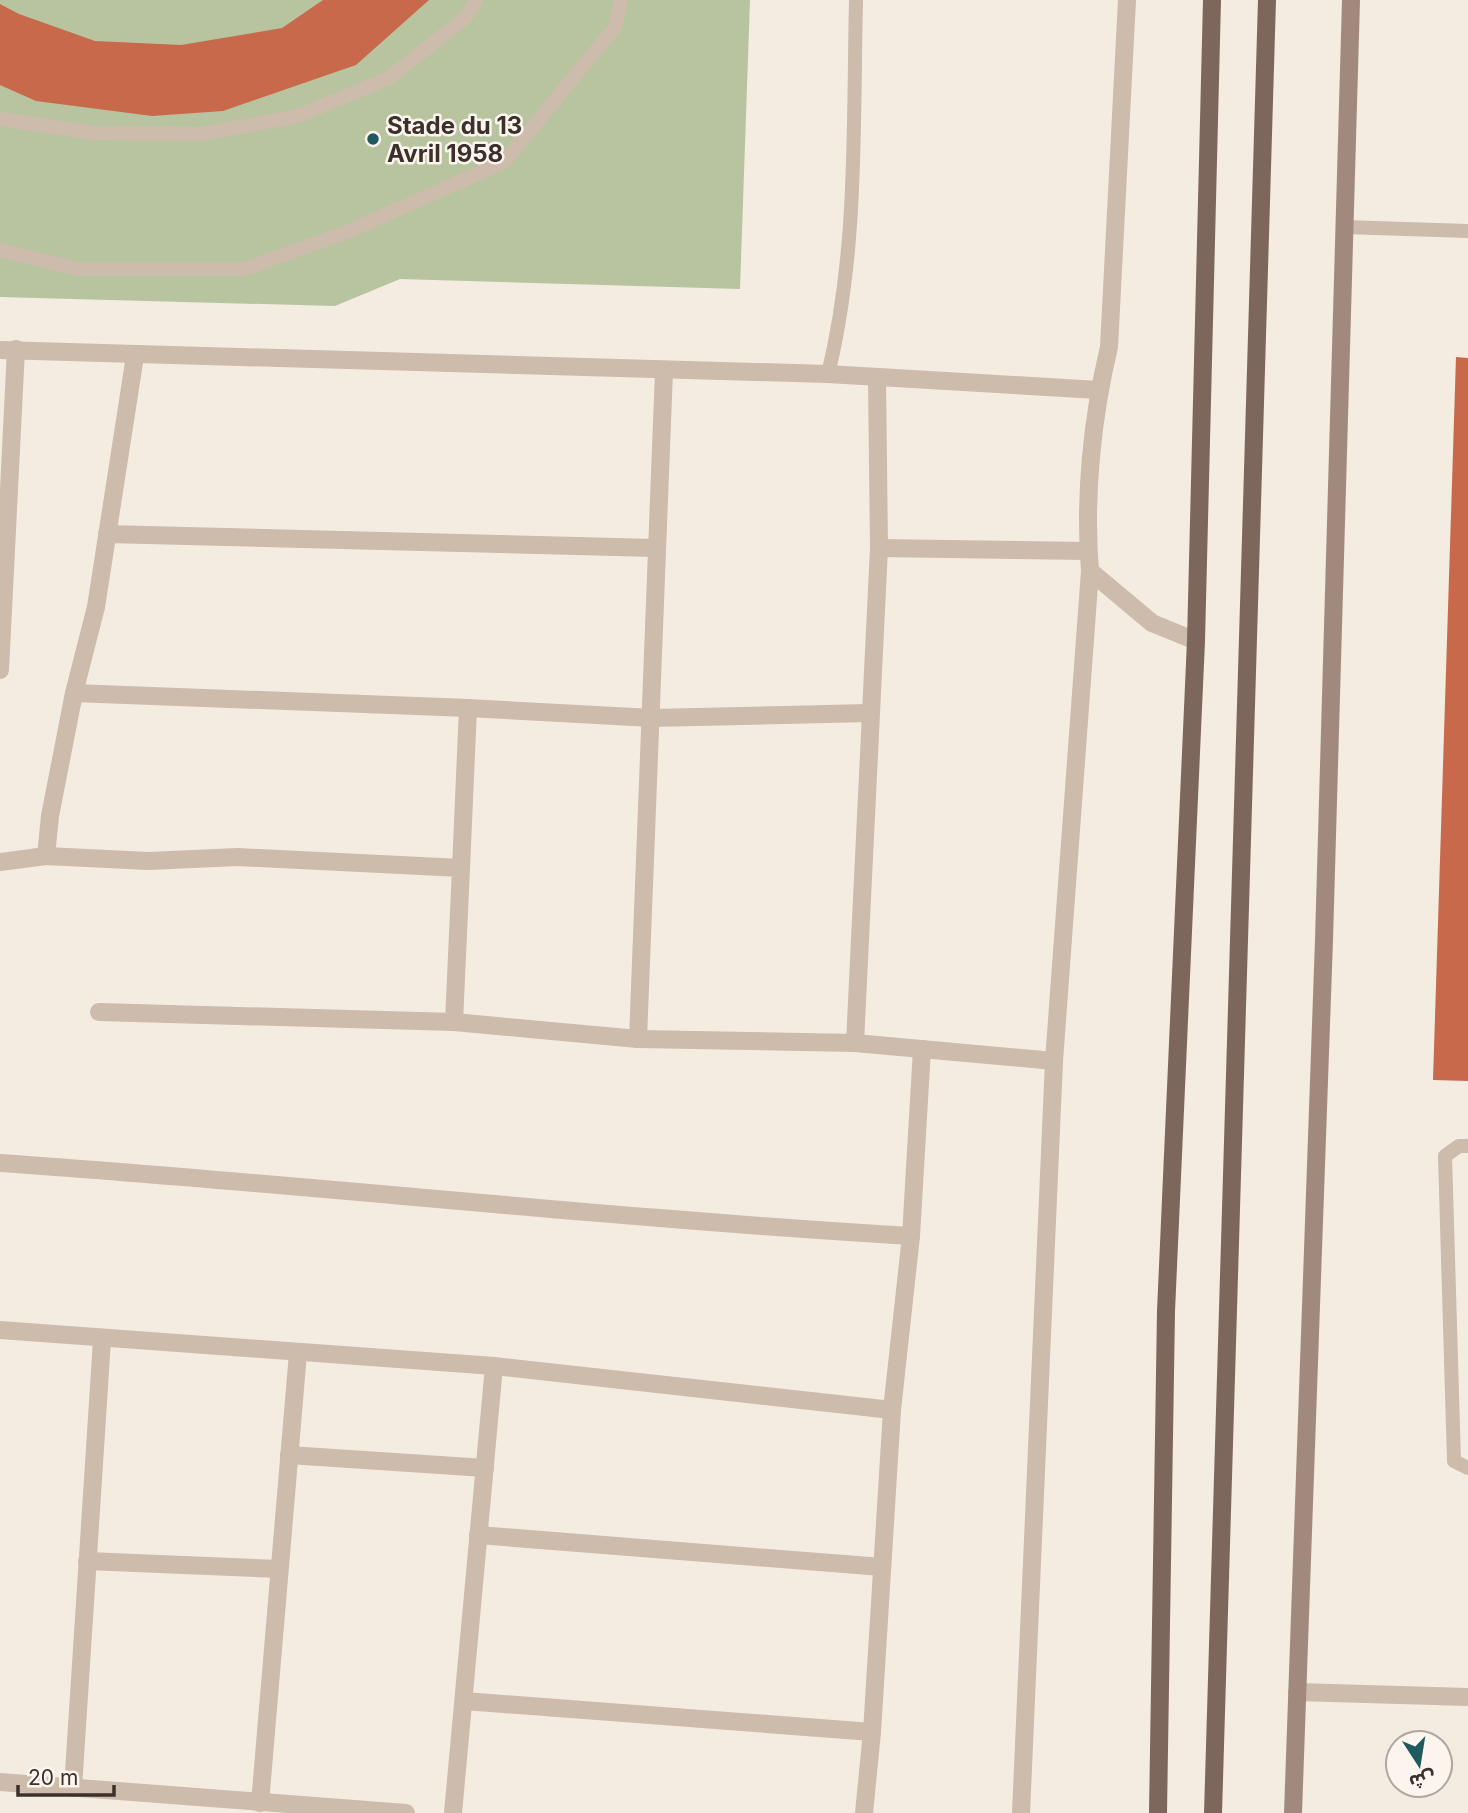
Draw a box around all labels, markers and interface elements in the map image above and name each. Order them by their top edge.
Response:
place label: Stade du 13 Avril 1958 [387,111,522,168]
marker: Stade du 13 Avril 1958 [365,131,381,147]
north arrow [1384,1729,1454,1799]
scale bar [18,1754,114,1798]
text: 20 m [28,1765,78,1790]
text: ش [1407,1766,1438,1794]

